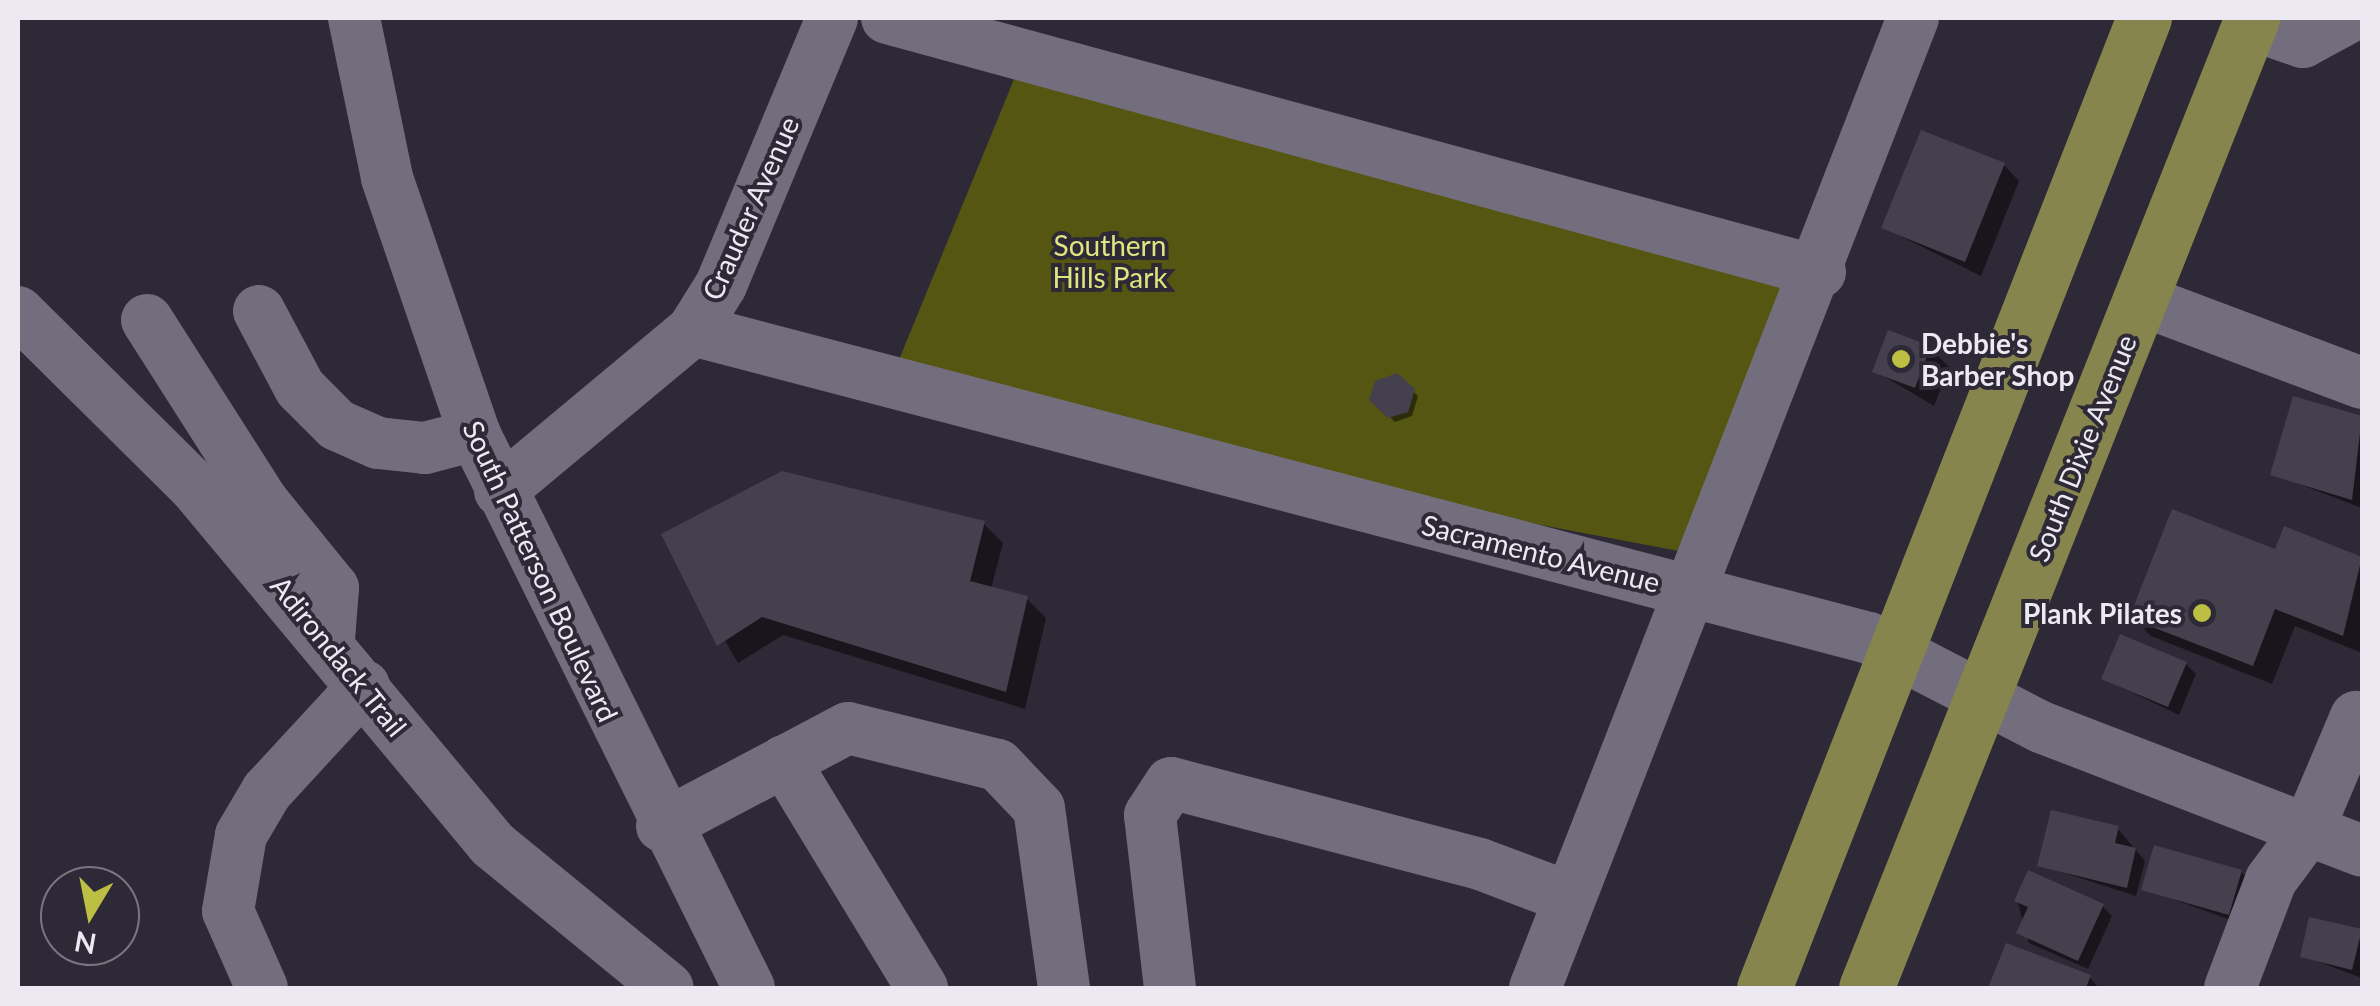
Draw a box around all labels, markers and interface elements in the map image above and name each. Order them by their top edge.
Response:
street label: Crauder Avenue [694,110,806,306]
park label: Southern Hills Park [1052,228,1168,294]
place label: Debbie's Barber Shop [1921,326,2075,392]
street label: South Dixie Avenue [2021,329,2143,567]
marker: Debbie's Barber Shop [1890,348,1912,370]
street label: South Patterson Boulevard [456,415,626,727]
street label: Sacramento Avenue [1418,507,1664,599]
street label: Adirondack Trail [264,569,414,743]
place label: Plank Pilates [2023,596,2182,630]
marker: Plank Pilates [2191,602,2213,624]
north arrow [40,866,140,966]
text: N [72,925,99,962]

